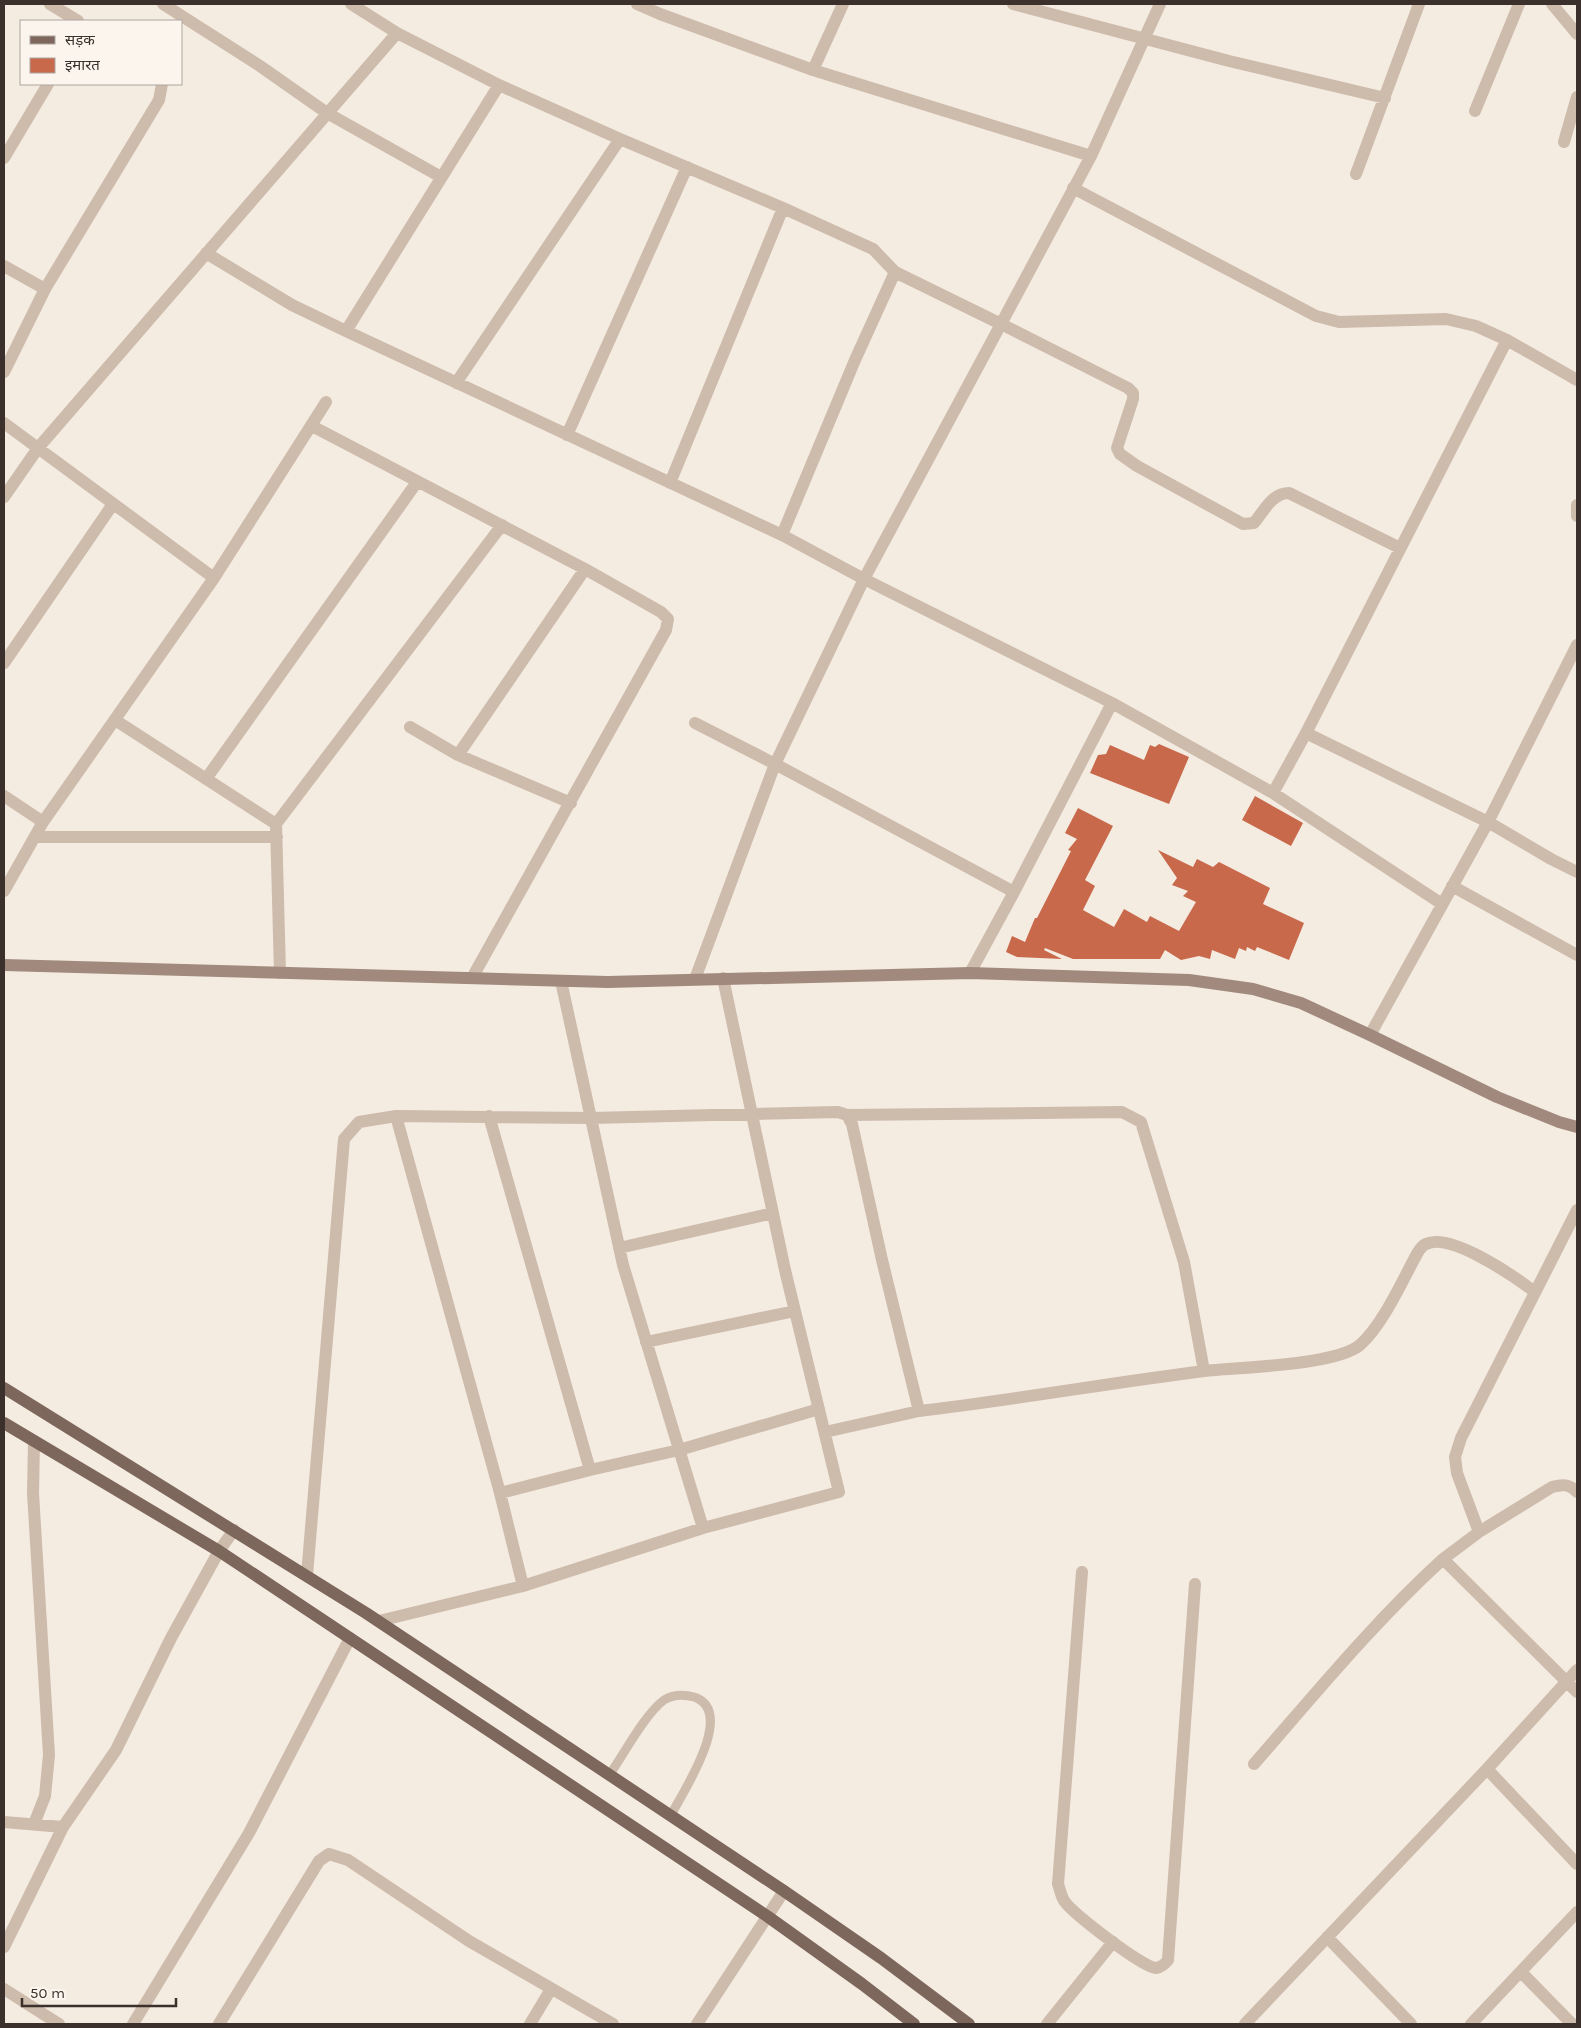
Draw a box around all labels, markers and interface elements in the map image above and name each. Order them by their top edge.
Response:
legend [20,20,182,85]
text: सड़क [65,31,95,49]
text: इमारत [65,56,100,74]
scale bar [22,1976,176,2008]
text: 50 m [30,1984,65,2002]

